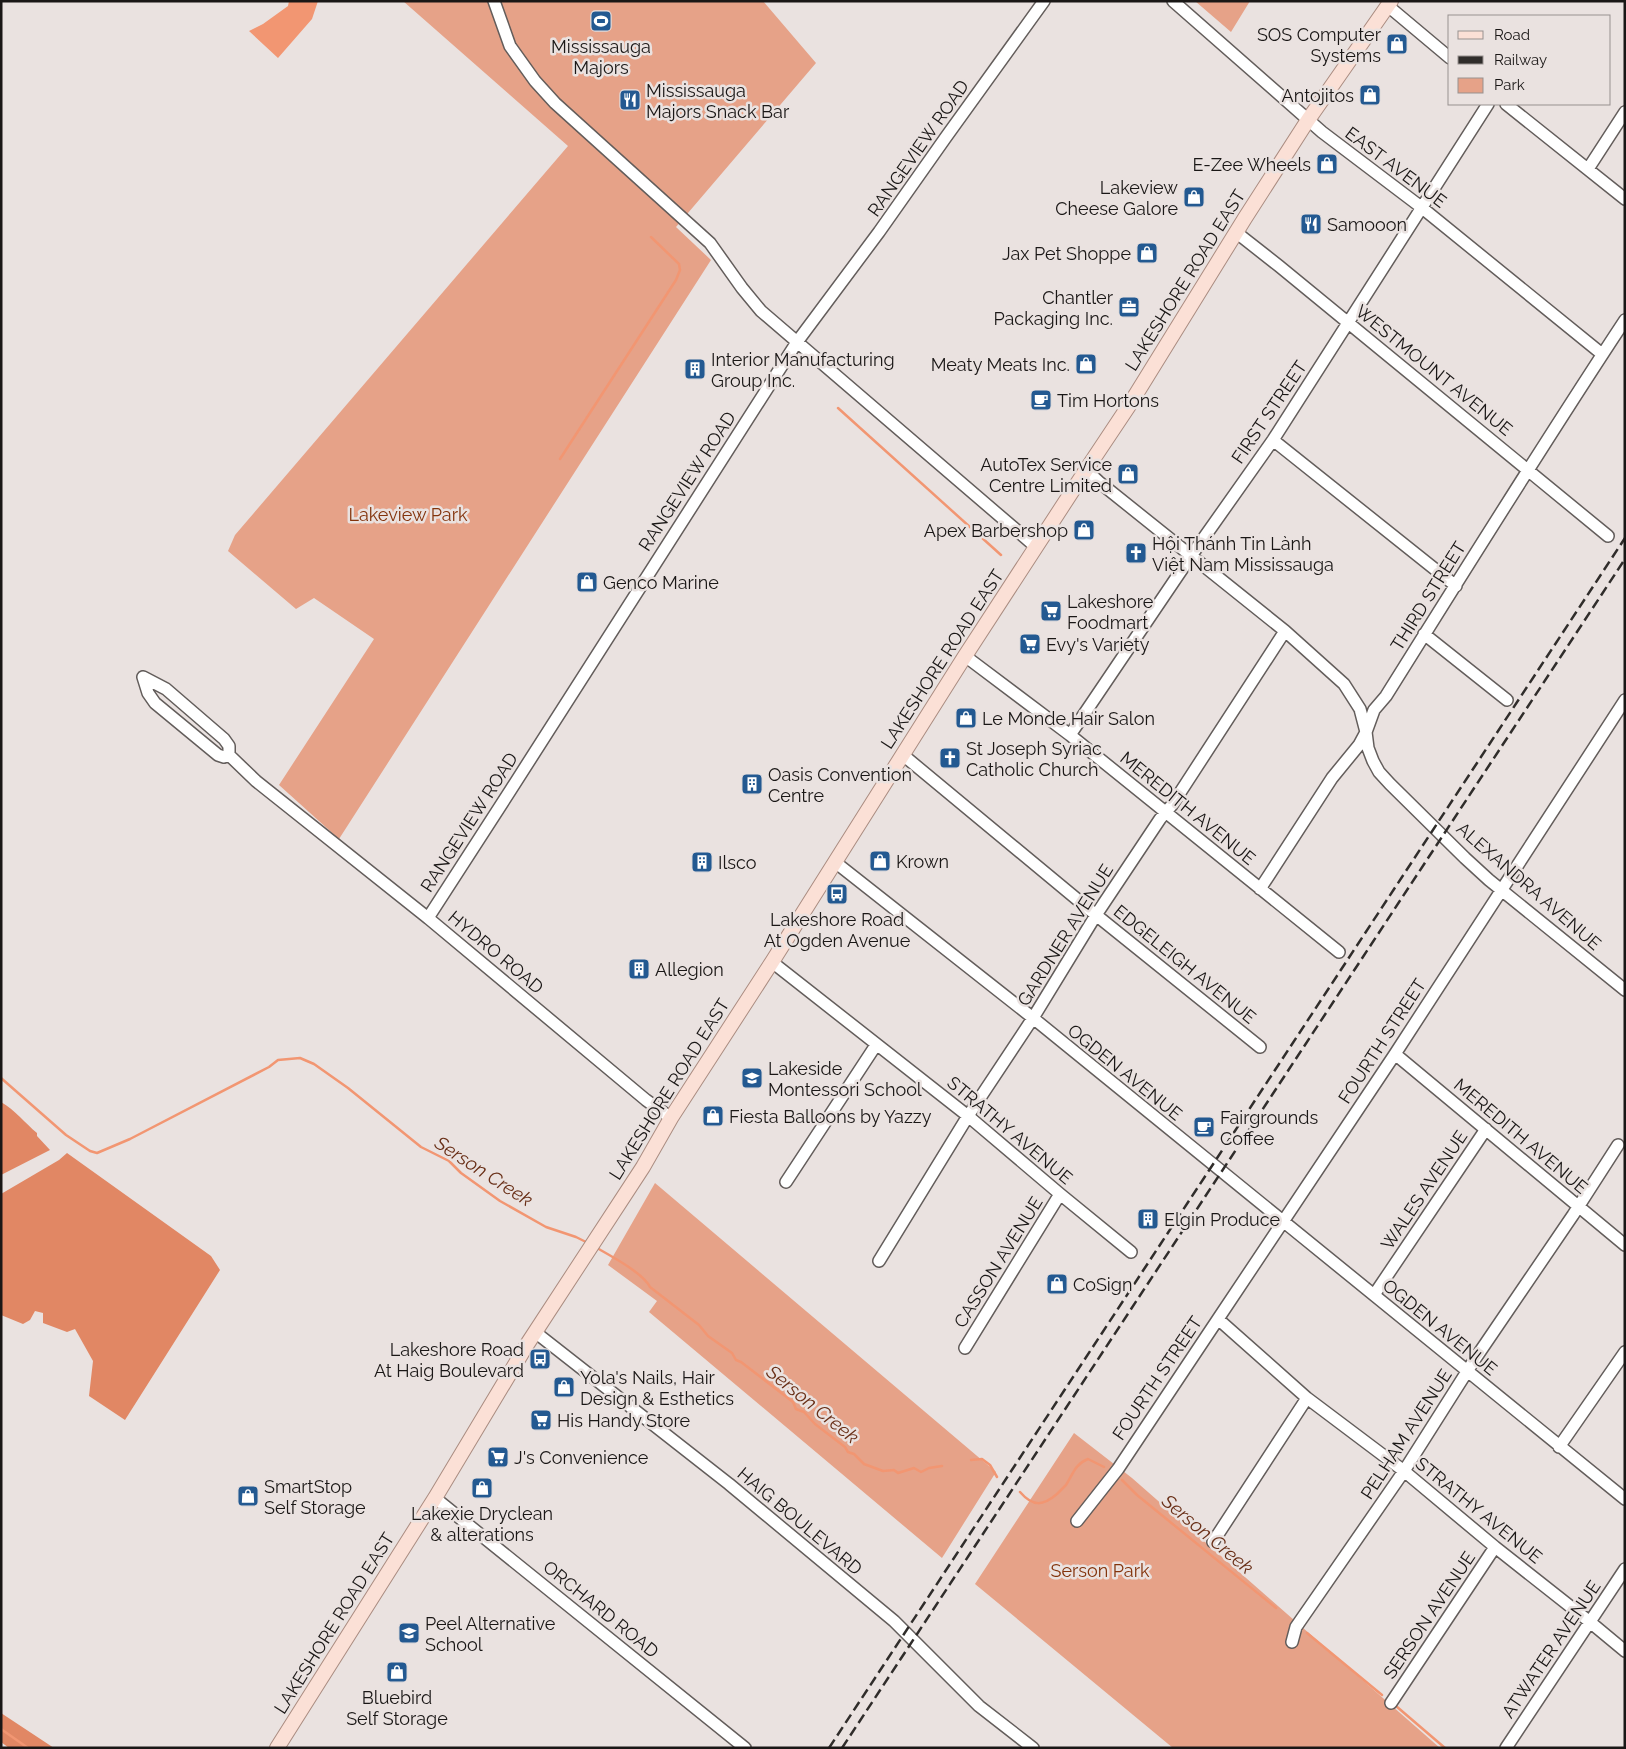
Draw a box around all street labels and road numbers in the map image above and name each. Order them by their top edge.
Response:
street label: RANGEVIEW ROAD [863,76,973,220]
street label: EAST AVENUE [1341,122,1451,212]
street label: LAKESHORE ROAD EAST [1121,186,1249,374]
street label: WESTMOUNT AVENUE [1351,300,1517,440]
street label: FIRST STREET [1227,357,1311,467]
street label: RANGEVIEW ROAD [634,407,740,555]
street label: THIRD STREET [1386,538,1470,654]
street label: LAKESHORE ROAD EAST [876,565,1008,753]
street label: MEREDITH AVENUE [1116,747,1260,869]
street label: RANGEVIEW ROAD [416,748,522,896]
street label: ALEXANDRA AVENUE [1453,818,1605,954]
street label: GARDNER AVENUE [1013,860,1117,1010]
street label: EDGELEIGH AVENUE [1110,900,1260,1028]
street label: HYDRO ROAD [444,906,548,998]
street label: FOURTH STREET [1334,975,1430,1107]
street label: LAKESHORE ROAD EAST [605,995,733,1183]
street label: OGDEN AVENUE [1064,1020,1186,1125]
street label: STRATHY AVENUE [943,1072,1077,1188]
street label: MEREDITH AVENUE [1450,1074,1592,1198]
street label: WALES AVENUE [1376,1126,1472,1253]
street label: CASSON AVENUE [949,1193,1047,1331]
street label: OGDEN AVENUE [1379,1275,1501,1380]
street label: FOURTH STREET [1108,1312,1206,1444]
street label: PELHAM AVENUE [1356,1365,1456,1503]
street label: STRATHY AVENUE [1412,1453,1546,1567]
street label: HAIG BOULEVARD [734,1463,867,1579]
street label: LAKESHORE ROAD EAST [270,1529,398,1717]
street label: SERSON AVENUE [1379,1547,1479,1683]
street label: ORCHARD ROAD [539,1556,663,1662]
street label: ATWATER AVENUE [1497,1576,1605,1722]

